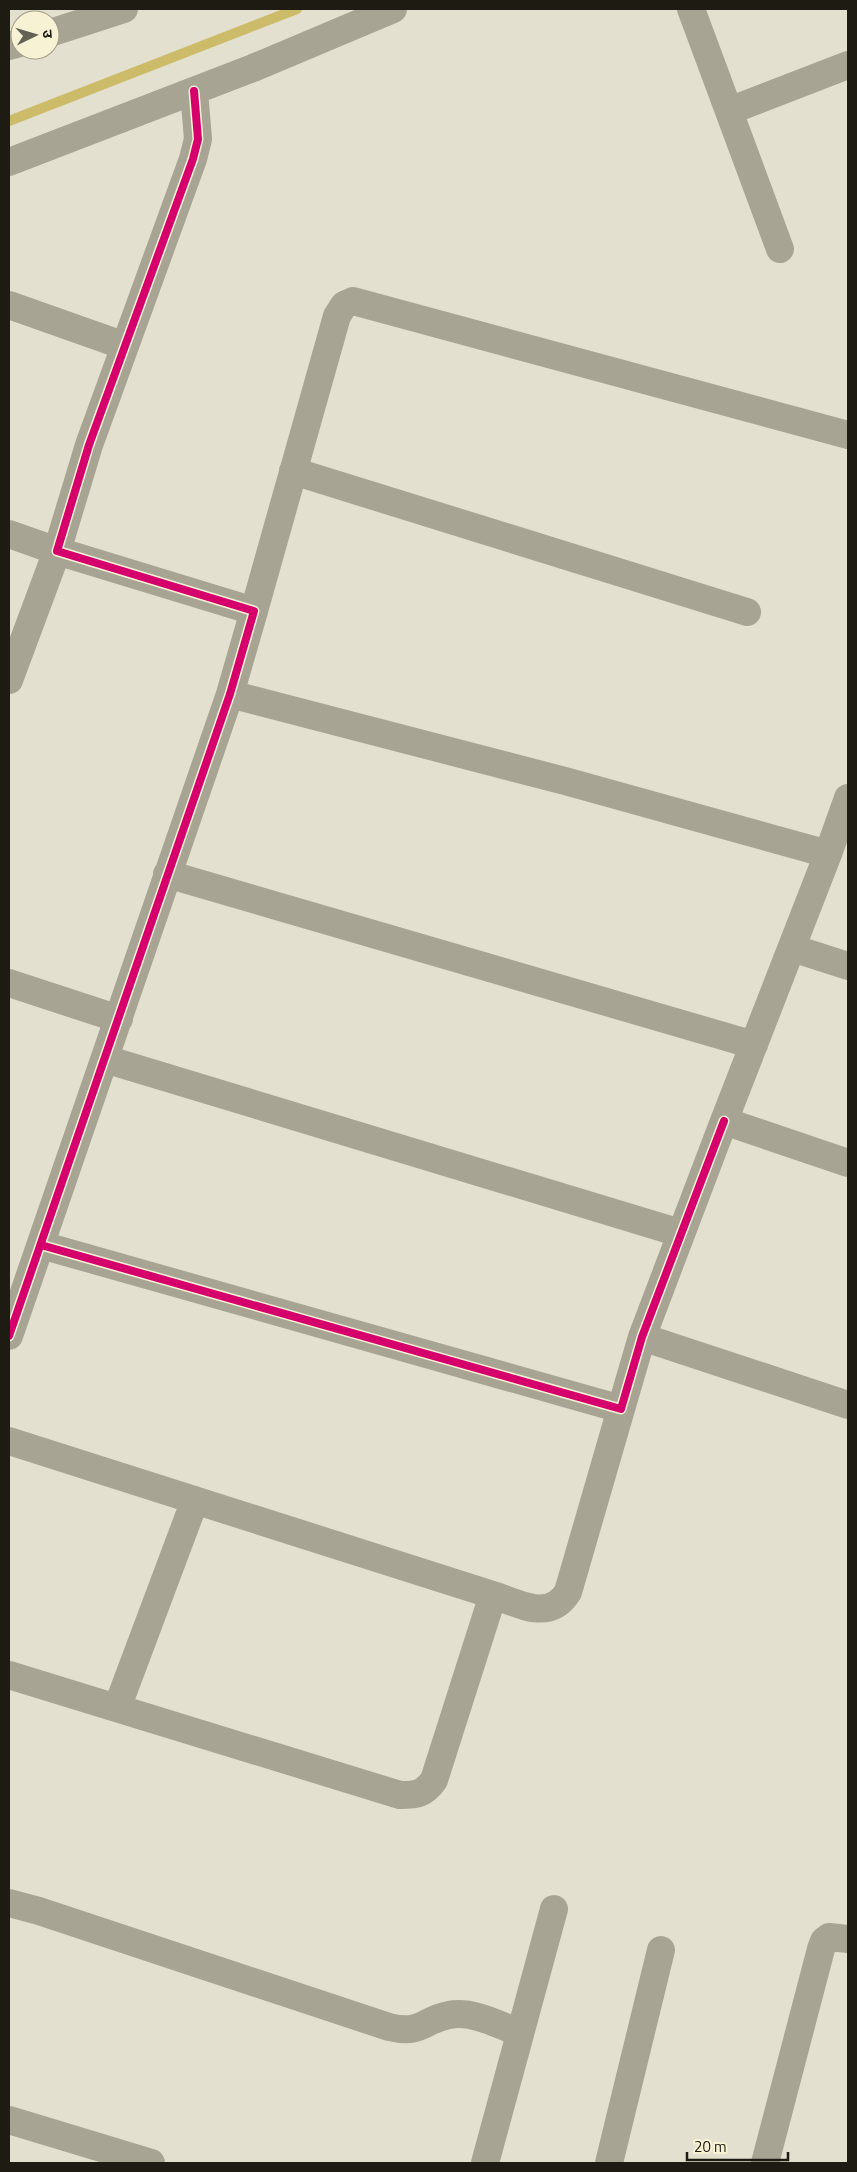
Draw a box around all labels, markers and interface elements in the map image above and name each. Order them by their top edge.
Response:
north arrow [10,10,60,60]
text: उ [38,29,59,40]
scale bar [687,2130,788,2162]
text: 20 m [694,2135,727,2158]

